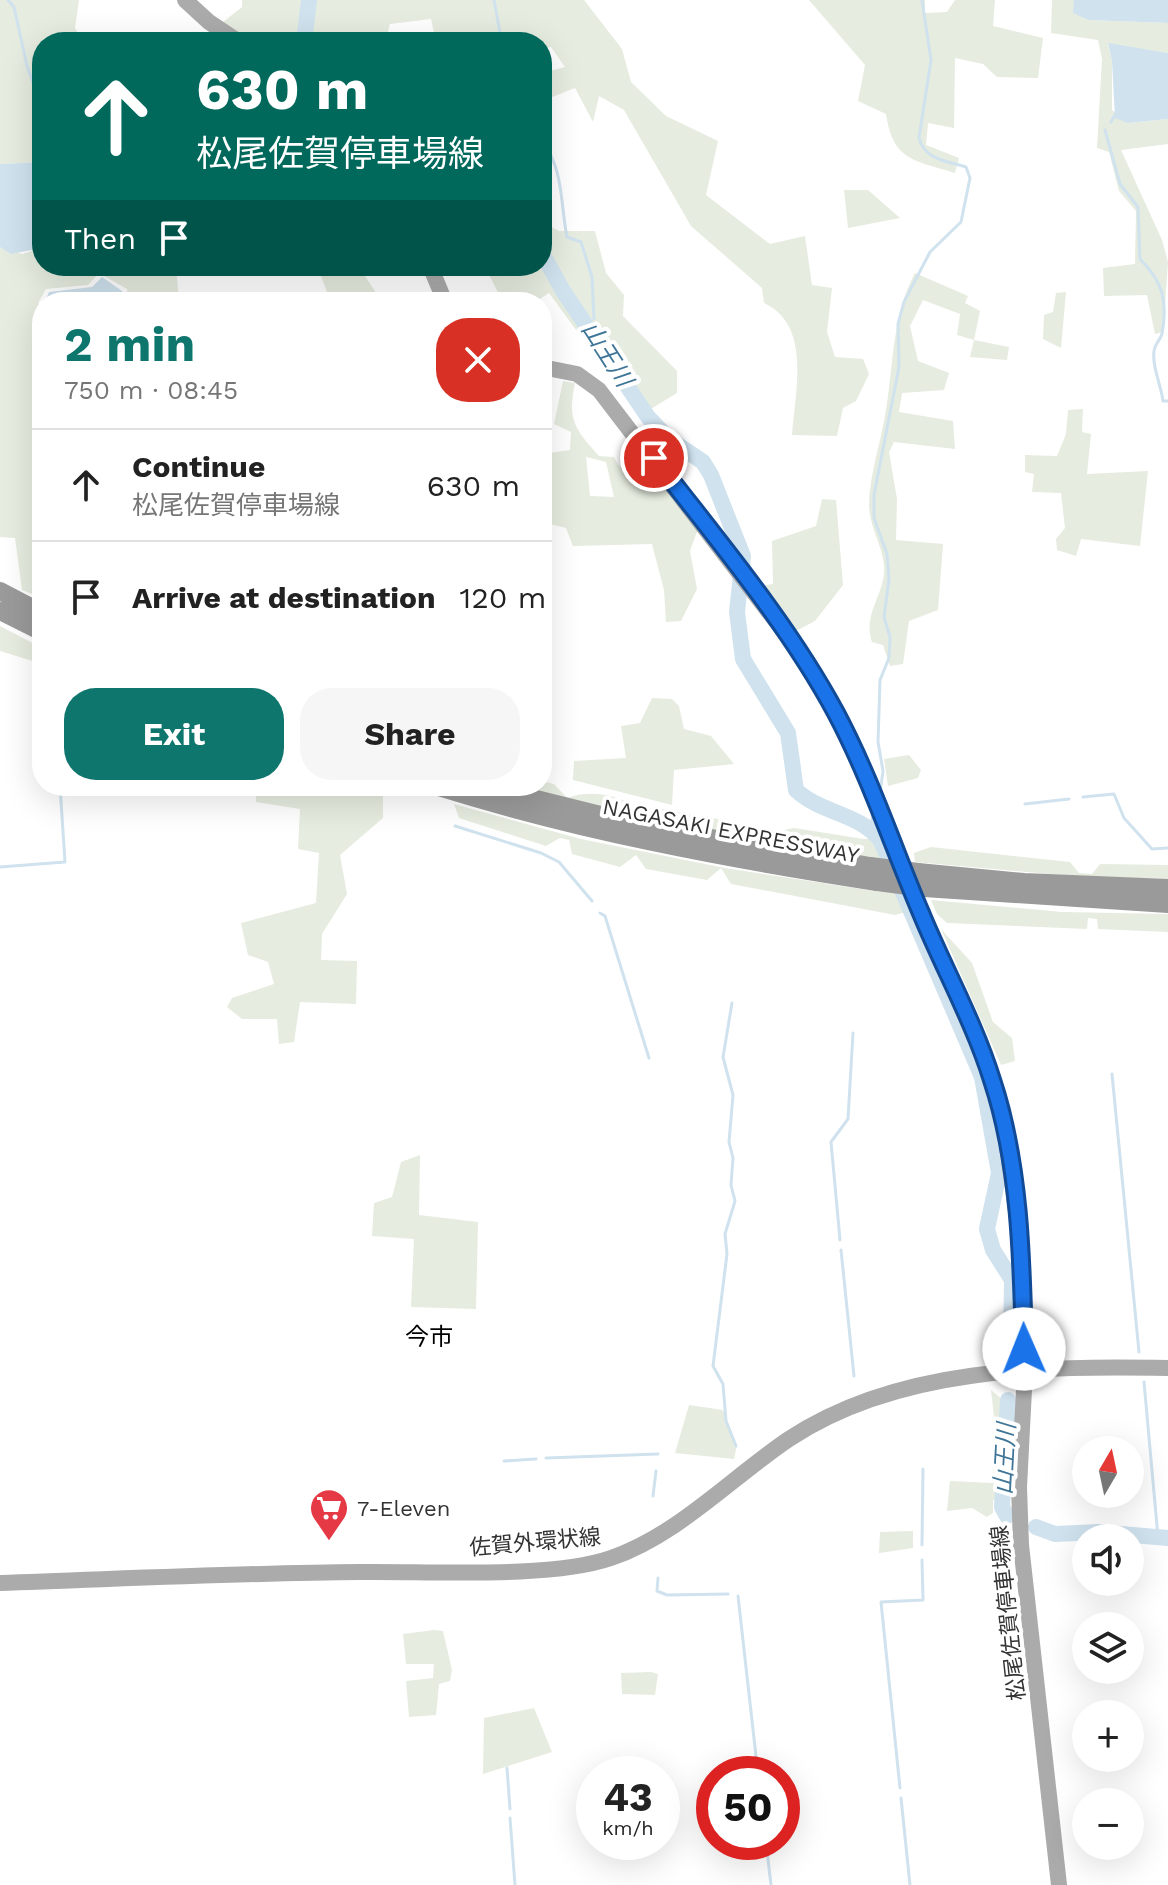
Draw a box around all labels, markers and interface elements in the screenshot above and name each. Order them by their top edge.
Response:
text: 630 m [196,57,368,123]
icon: ahead [64,64,168,168]
text: 松尾佐賀停車場線 [196,133,484,175]
icon: arrive [152,216,196,260]
text: Then [64,221,136,256]
text: 2 min [64,316,195,373]
water label: 山王川 [576,316,640,394]
button: close [436,318,520,402]
text: 750 m · 08:45 [64,375,238,405]
pin [620,424,688,492]
icon: arrive [632,436,676,480]
text: Continue [132,449,265,484]
icon: ahead [64,463,108,507]
text: 630 m [427,468,520,503]
text: 松尾佐賀停車場線 [132,490,340,520]
icon: arrive [64,575,108,619]
text: Arrive at destination [132,580,436,615]
text: 120 m [460,580,546,615]
button: Exit [64,688,284,780]
button: Share [300,688,520,780]
street label: NAGASAKI EXPRESSWAY [601,794,862,868]
position arrow [982,1307,1066,1391]
district label: 今市 [405,1323,453,1351]
water label: 山王川 [989,1419,1021,1496]
north arrow [1072,1436,1144,1508]
map controls [1072,1436,1144,1860]
supermarket icon: 7-Eleven [308,1487,350,1542]
place label: 7-Eleven [357,1496,450,1521]
street label: 佐賀外環状線 [468,1524,602,1560]
street label: 松尾佐賀停車場線 [986,1524,1030,1702]
button: sound [1072,1524,1144,1596]
button: layers [1072,1612,1144,1684]
button: + [1072,1700,1144,1772]
speed limit sign: 50 [696,1756,800,1860]
text: 43 [603,1774,653,1821]
button: − [1072,1788,1144,1860]
text: km/h [602,1816,654,1840]

